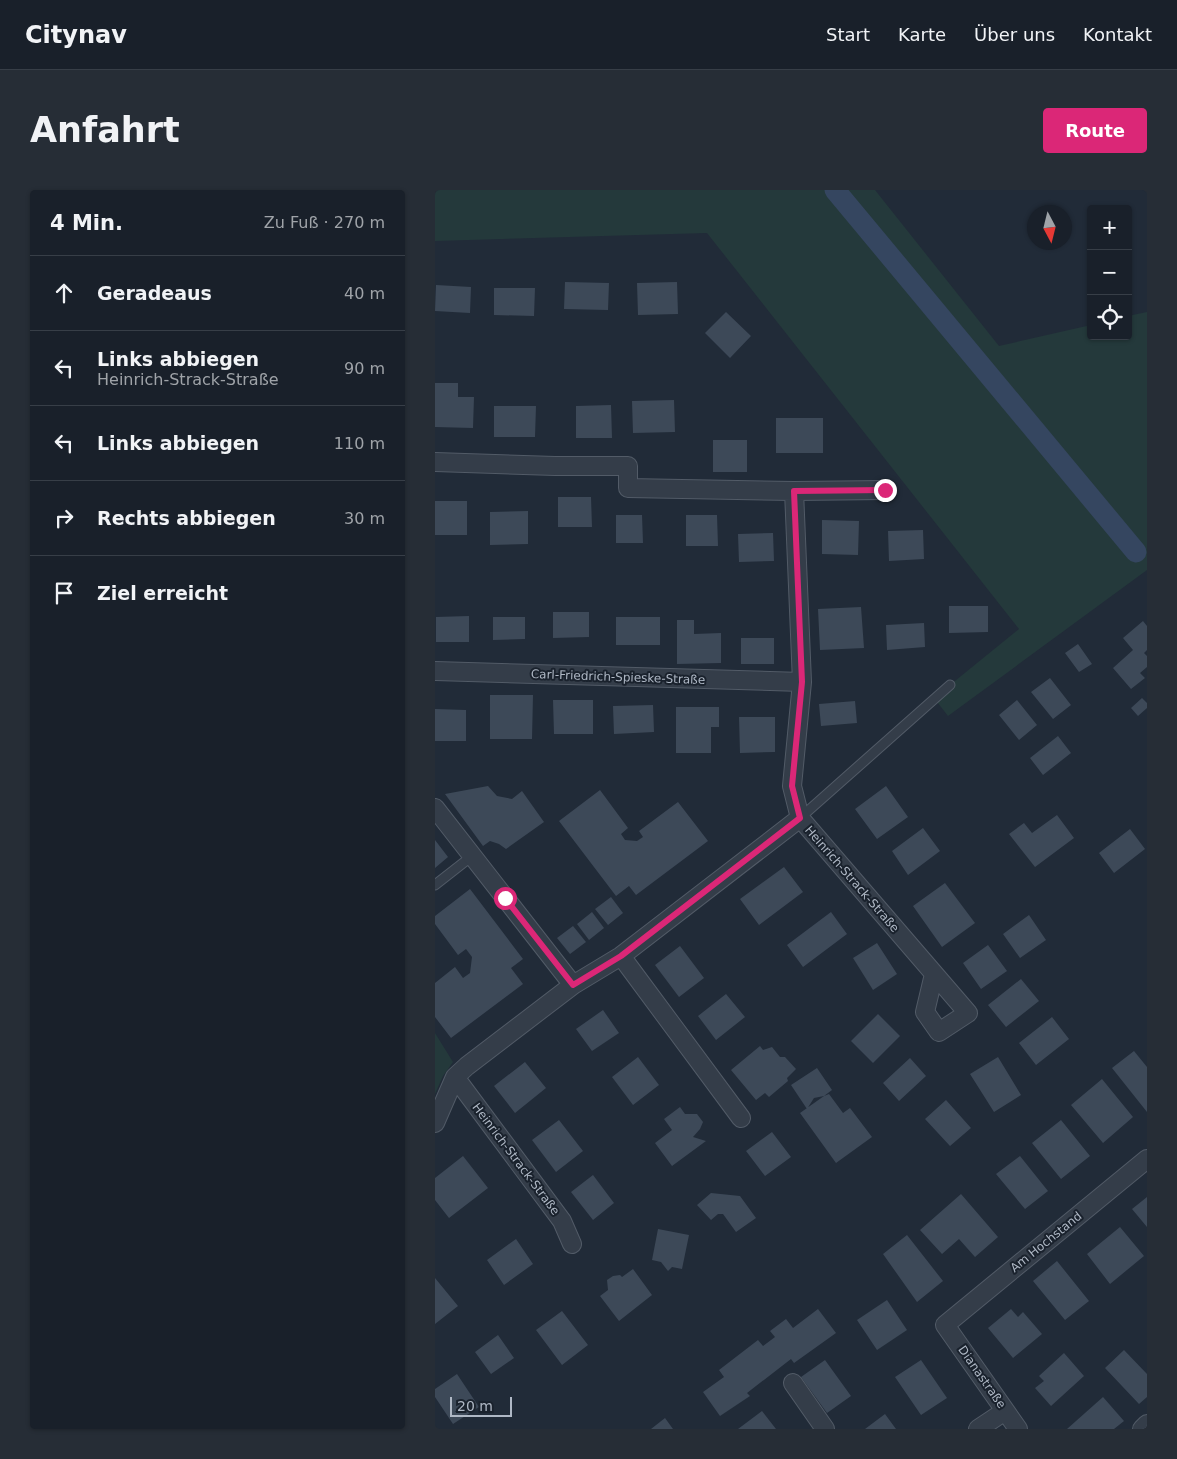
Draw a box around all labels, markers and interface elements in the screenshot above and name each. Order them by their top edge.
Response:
text: Citynav [25,21,127,49]
text: Start [826,24,870,45]
text: Karte [898,24,946,45]
text: Über uns [974,24,1055,45]
text: Kontakt [1083,24,1152,45]
button: Route [1043,108,1147,153]
text: Anfahrt [30,110,180,150]
north arrow [1027,205,1072,250]
map controls [1087,205,1132,340]
button: + [1087,205,1132,250]
text: 4 Min. [50,211,123,235]
text: Zu Fuß · 270 m [264,213,385,232]
button: − [1087,250,1132,295]
icon: ahead [50,279,78,307]
text: Geradeaus [97,282,212,304]
text: 40 m [344,284,385,303]
button: locate [1087,295,1132,340]
text: Links abbiegen [97,348,259,370]
icon: left [50,354,78,382]
text: 90 m [344,359,385,378]
text: Heinrich-Strack-Straße [97,370,279,389]
icon: left [50,429,78,457]
text: Links abbiegen [97,432,259,454]
text: 110 m [334,434,385,453]
route end [874,479,897,502]
icon: right [50,504,78,532]
text: Rechts abbiegen [97,507,276,529]
text: 30 m [344,509,385,528]
icon: arrive [50,579,78,607]
text: Ziel erreicht [97,582,228,604]
street label: Carl-Friedrich-Spieske-Straße [531,667,705,687]
street label: Heinrich-Strack-Straße [802,823,902,935]
route start [494,887,517,910]
street label: Heinrich-Strack-Straße [469,1100,563,1218]
street label: Am Hochstand [1007,1209,1085,1275]
street label: Dianastraße [955,1343,1009,1411]
scale bar [450,1394,513,1417]
text: 20 m [457,1398,493,1414]

